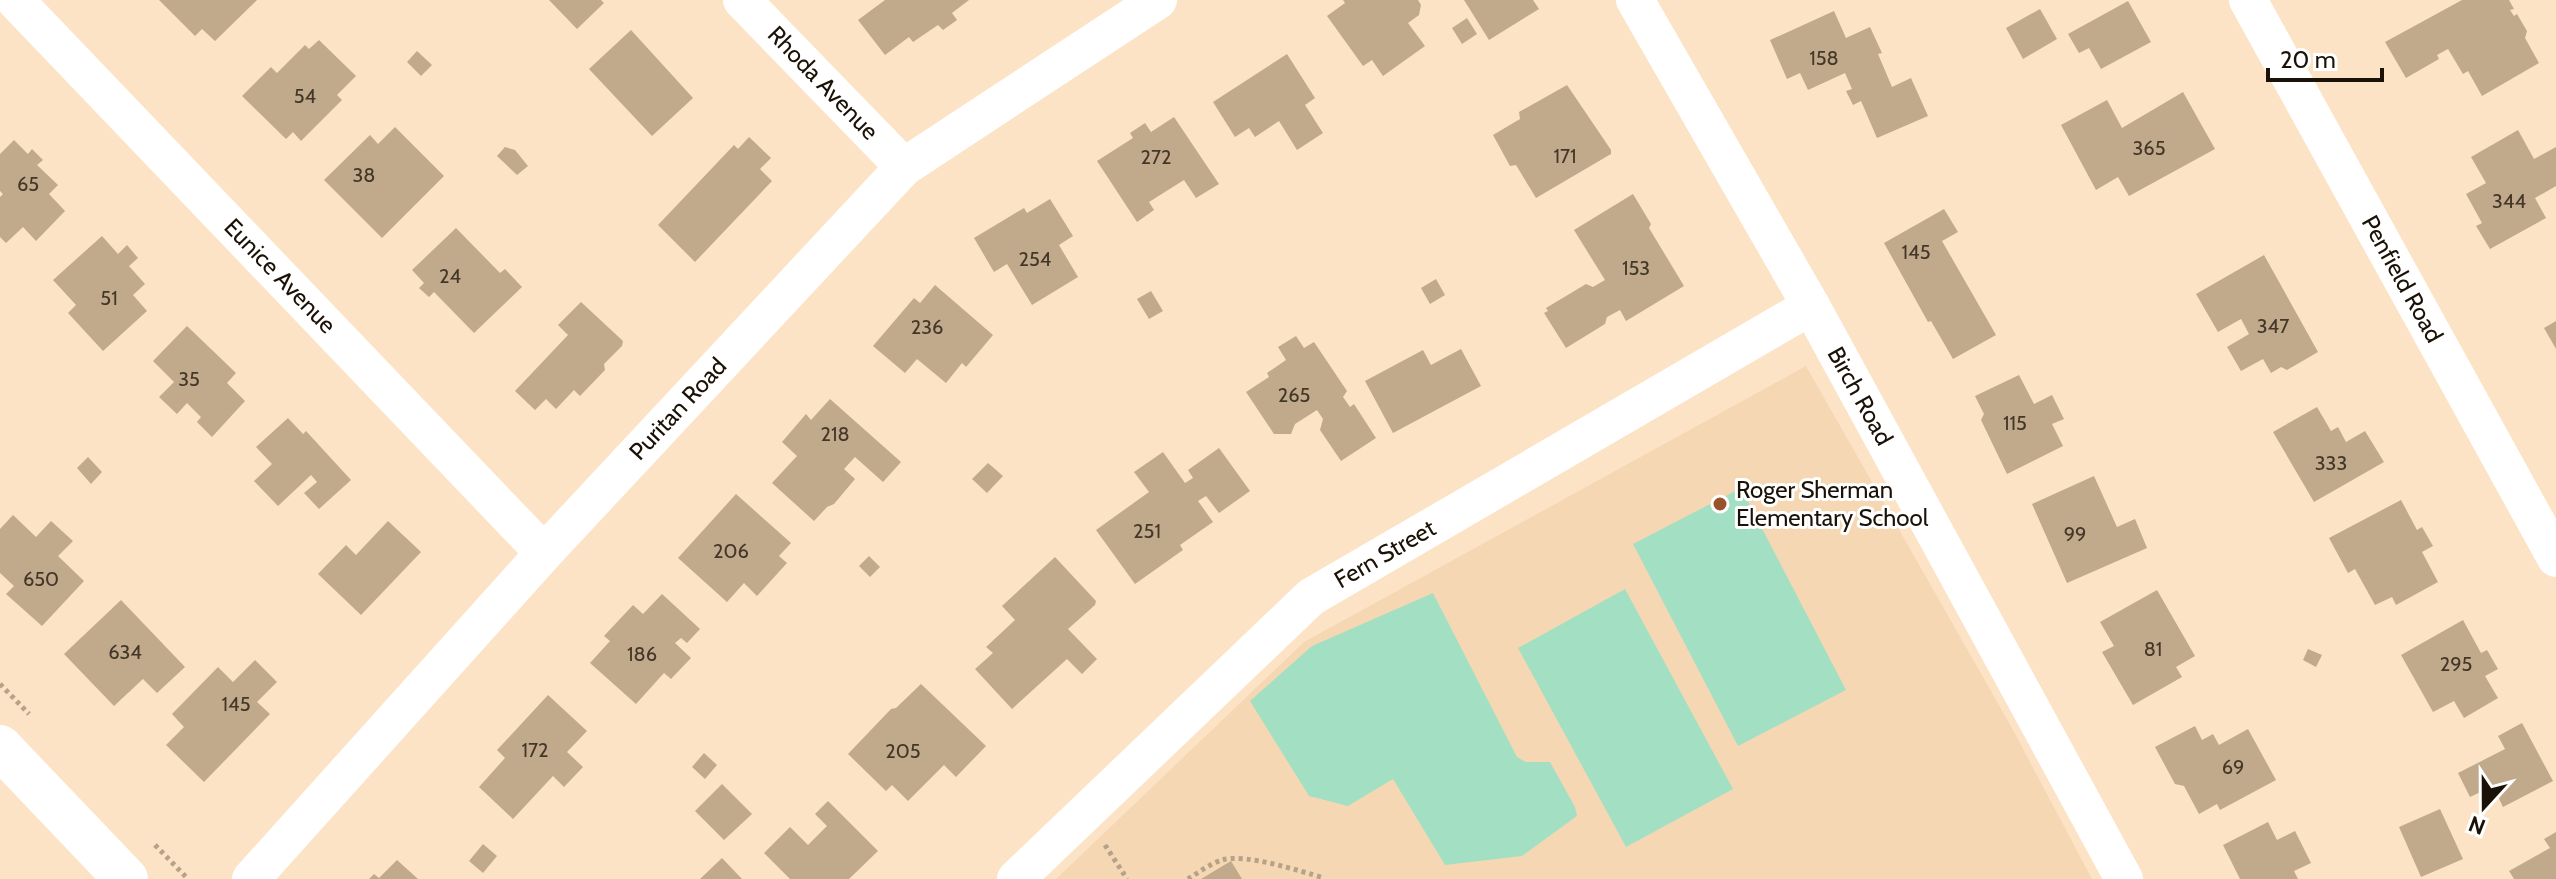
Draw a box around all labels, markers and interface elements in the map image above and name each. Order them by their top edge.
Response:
street label: Rhoda Avenue [762,20,885,146]
scale bar [2268,32,2382,82]
text: 20 m [2280,45,2336,74]
house number: 158 [1809,46,1839,70]
house number: 54 [294,84,317,108]
house number: 365 [2133,136,2166,160]
house number: 171 [1553,144,1577,168]
house number: 272 [1140,145,1172,169]
house number: 38 [353,163,375,187]
house number: 65 [17,172,39,196]
house number: 344 [2492,189,2526,213]
street label: Penfield Road [2356,210,2449,347]
street label: Eunice Avenue [218,212,342,339]
house number: 145 [1902,240,1930,264]
house number: 254 [1019,247,1052,271]
house number: 153 [1622,256,1650,280]
house number: 24 [439,264,461,288]
house number: 51 [100,286,118,310]
house number: 347 [2257,314,2289,338]
house number: 236 [911,315,943,339]
street label: Birch Road [1822,342,1899,450]
street label: Puritan Road [623,351,732,466]
house number: 35 [178,367,200,391]
house number: 265 [1278,383,1310,407]
house number: 115 [2003,411,2027,435]
house number: 218 [820,422,850,446]
house number: 333 [2315,451,2347,475]
place label: Roger Sherman Elementary School [1736,475,1929,532]
marker: Roger Sherman Elementary School [1711,495,1729,513]
street label: Fern Street [1329,513,1440,594]
house number: 251 [1133,519,1161,543]
house number: 99 [2064,522,2086,546]
house number: 206 [713,539,749,563]
house number: 650 [23,567,59,591]
house number: 81 [2144,637,2162,661]
house number: 634 [108,640,142,664]
house number: 186 [627,642,657,666]
house number: 295 [2440,652,2472,676]
house number: 145 [222,692,250,716]
house number: 172 [521,738,549,762]
house number: 205 [885,739,921,763]
house number: 69 [2222,755,2244,779]
north arrow [2444,767,2524,847]
text: N [2465,810,2489,841]

